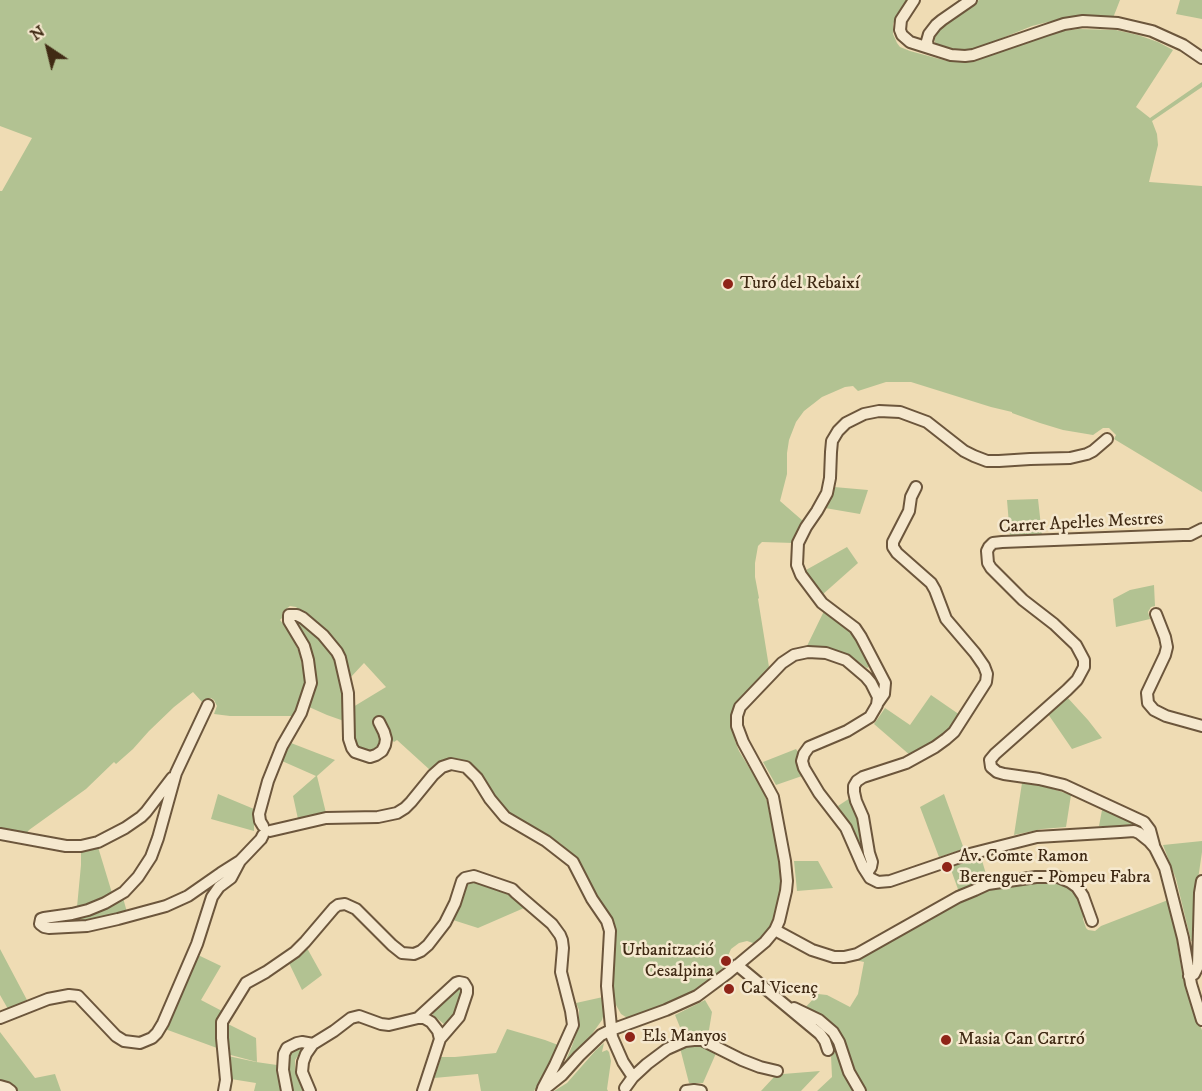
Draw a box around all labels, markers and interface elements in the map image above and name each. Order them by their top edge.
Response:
north arrow [18,18,78,78]
text: N [27,21,49,45]
place label: Turó del Rebaixí [740,273,860,295]
marker: Turó del Rebaixí [721,277,735,291]
street label: Carrer Apel·les Mestres [998,509,1164,539]
place label: Av. Comte Ramon Berenguer - Pompeu Fabra [959,846,1150,888]
marker: Av. Comte Ramon Berenguer - Pompeu Fabra [940,860,954,874]
place label: Urbanització Cesalpina [621,940,714,982]
marker: Urbanització Cesalpina [719,954,733,968]
place label: Cal Vicenç [741,978,818,1000]
marker: Cal Vicenç [722,982,736,996]
place label: Els Manyos [642,1026,727,1048]
place label: Masia Can Cartró [958,1029,1085,1051]
marker: Els Manyos [623,1030,637,1044]
marker: Masia Can Cartró [939,1033,953,1047]

